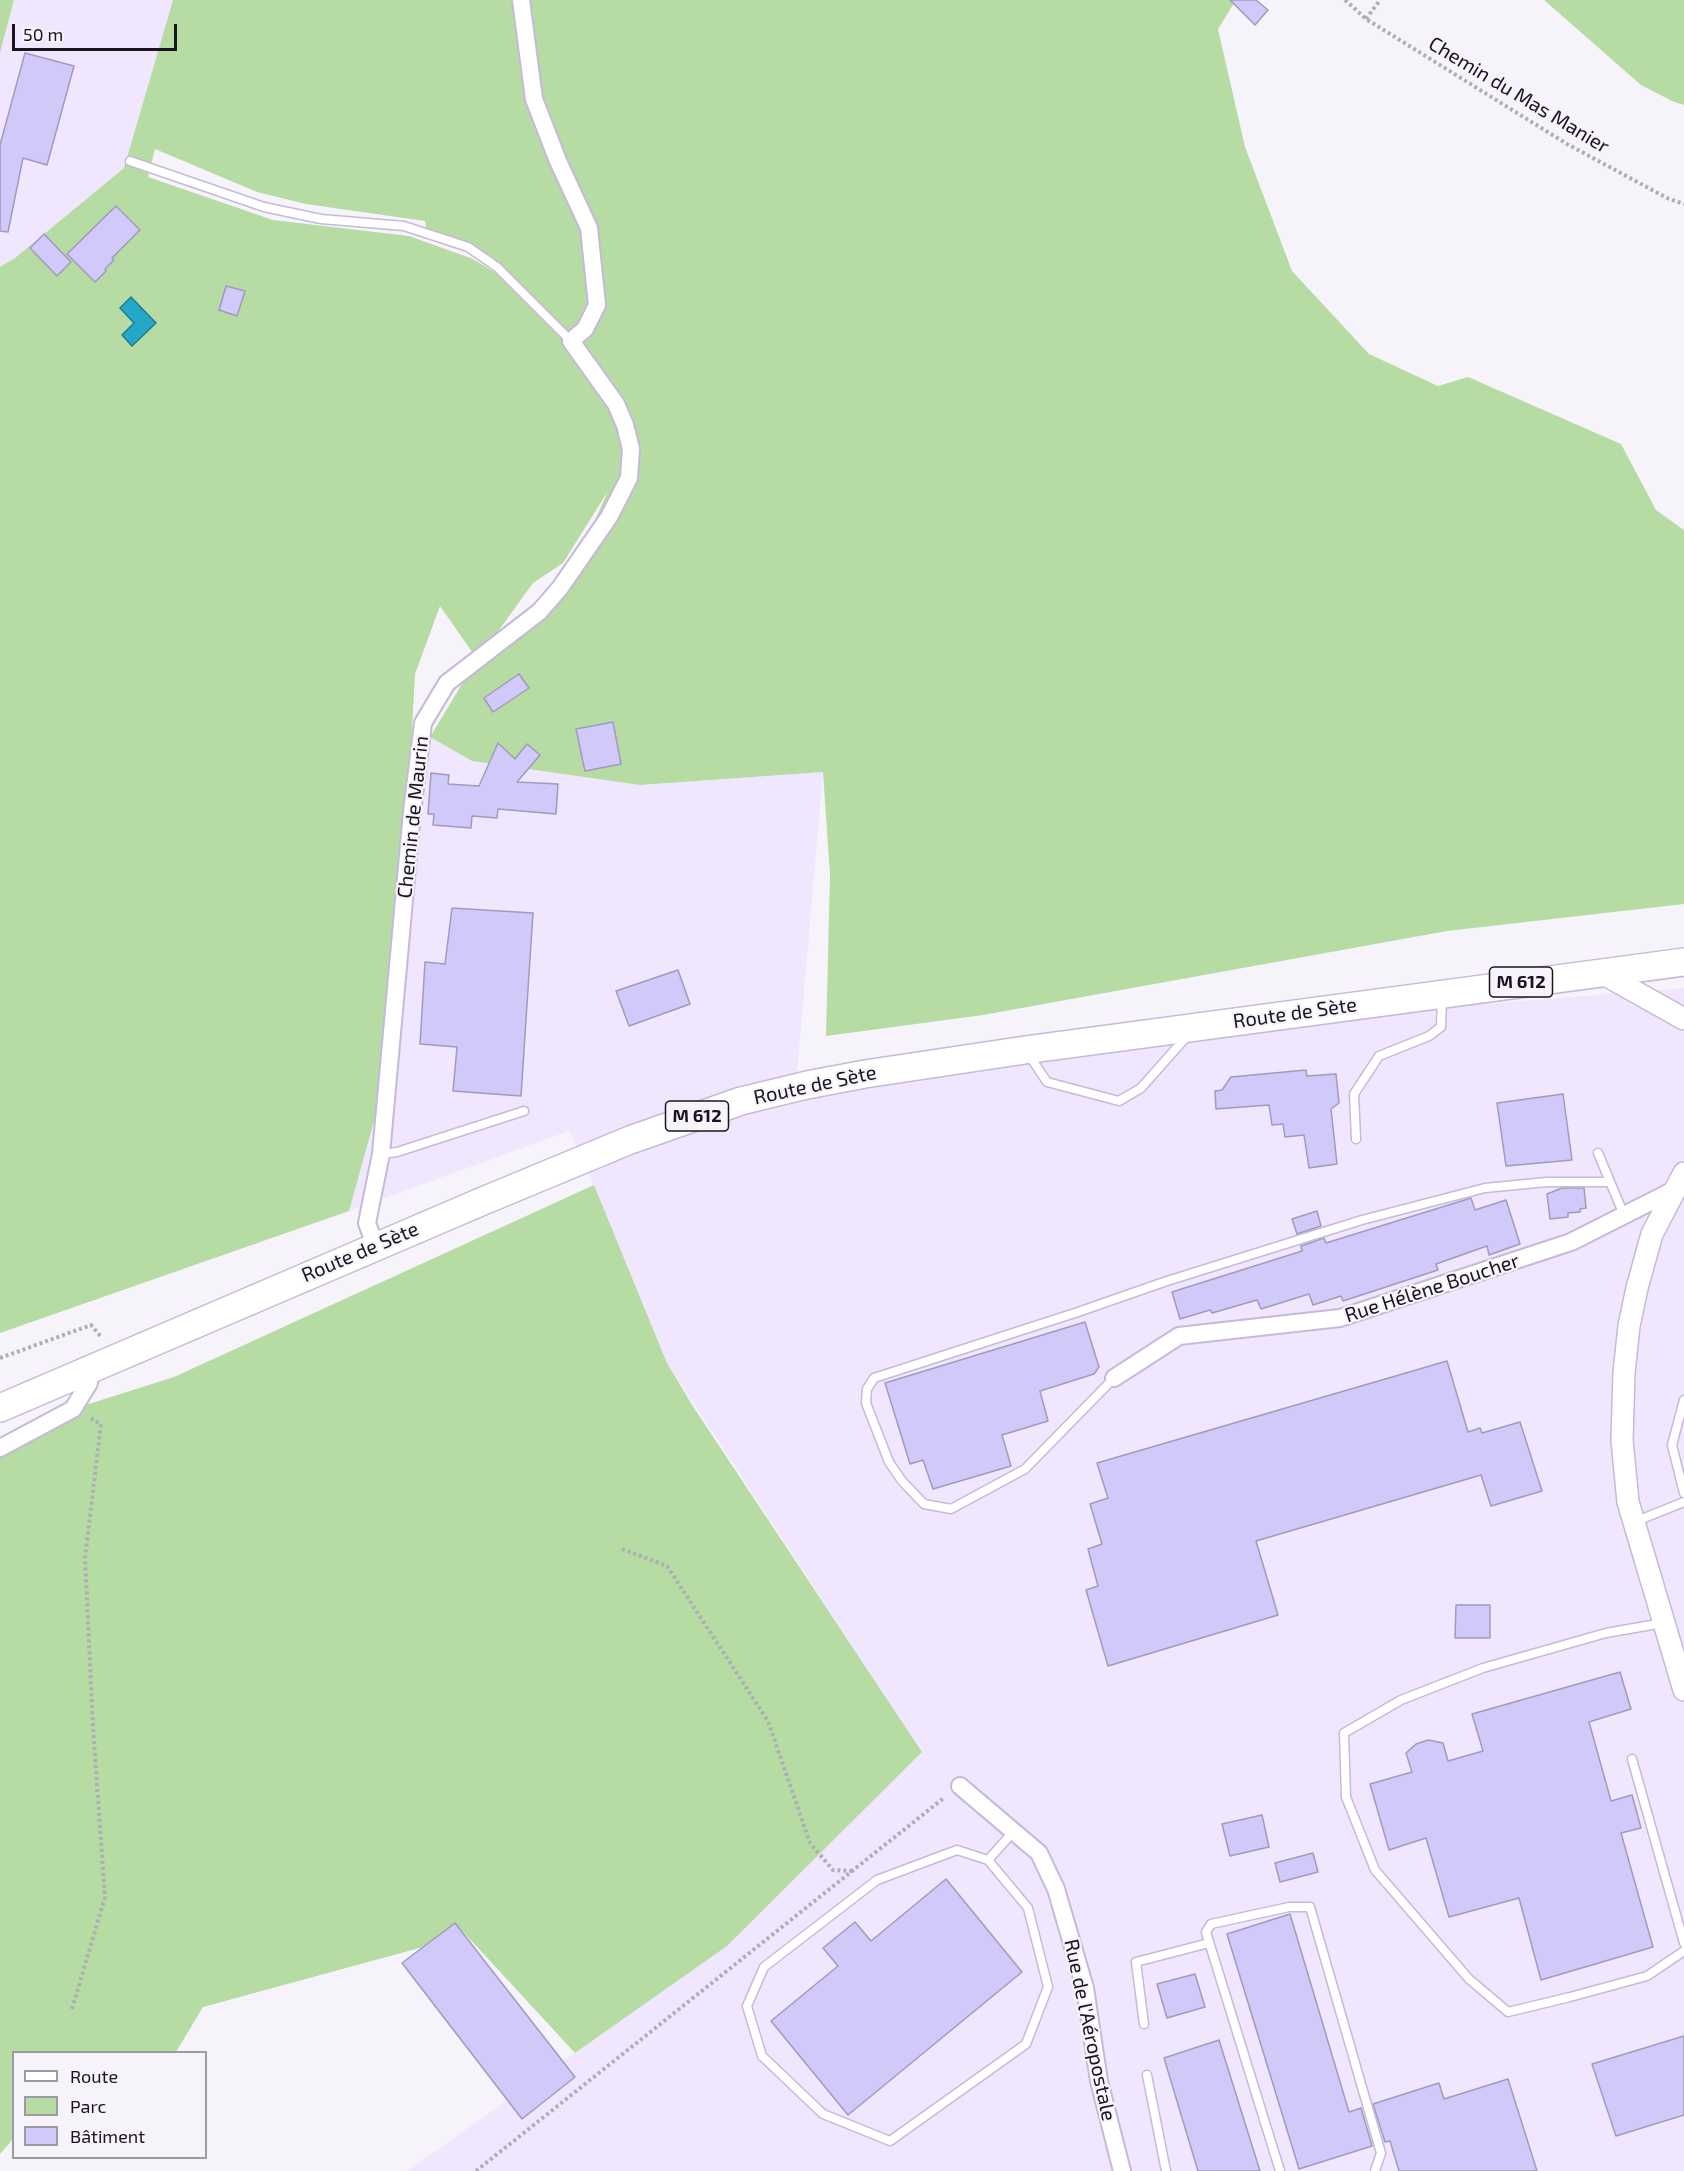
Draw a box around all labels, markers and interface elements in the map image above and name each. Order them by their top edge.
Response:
scale bar [15,12,180,50]
text: 50 m [23,23,63,45]
street label: Chemin du Mas Manier [1424,32,1614,158]
street label: Chemin de Maurin [393,734,433,900]
road number: M 612 [1490,967,1552,997]
street label: Route de Sète [1232,992,1358,1034]
street label: Route de Sète [751,1060,879,1110]
road number: M 612 [666,1101,728,1131]
street label: Route de Sète [298,1217,422,1287]
street label: Rue Hélène Boucher [1342,1248,1522,1328]
street label: Rue de l'Aéropostale [1059,1937,1121,2123]
legend [12,2051,207,2159]
text: Route [70,2065,118,2087]
text: Parc [70,2095,106,2117]
text: Bâtiment [70,2125,145,2147]

